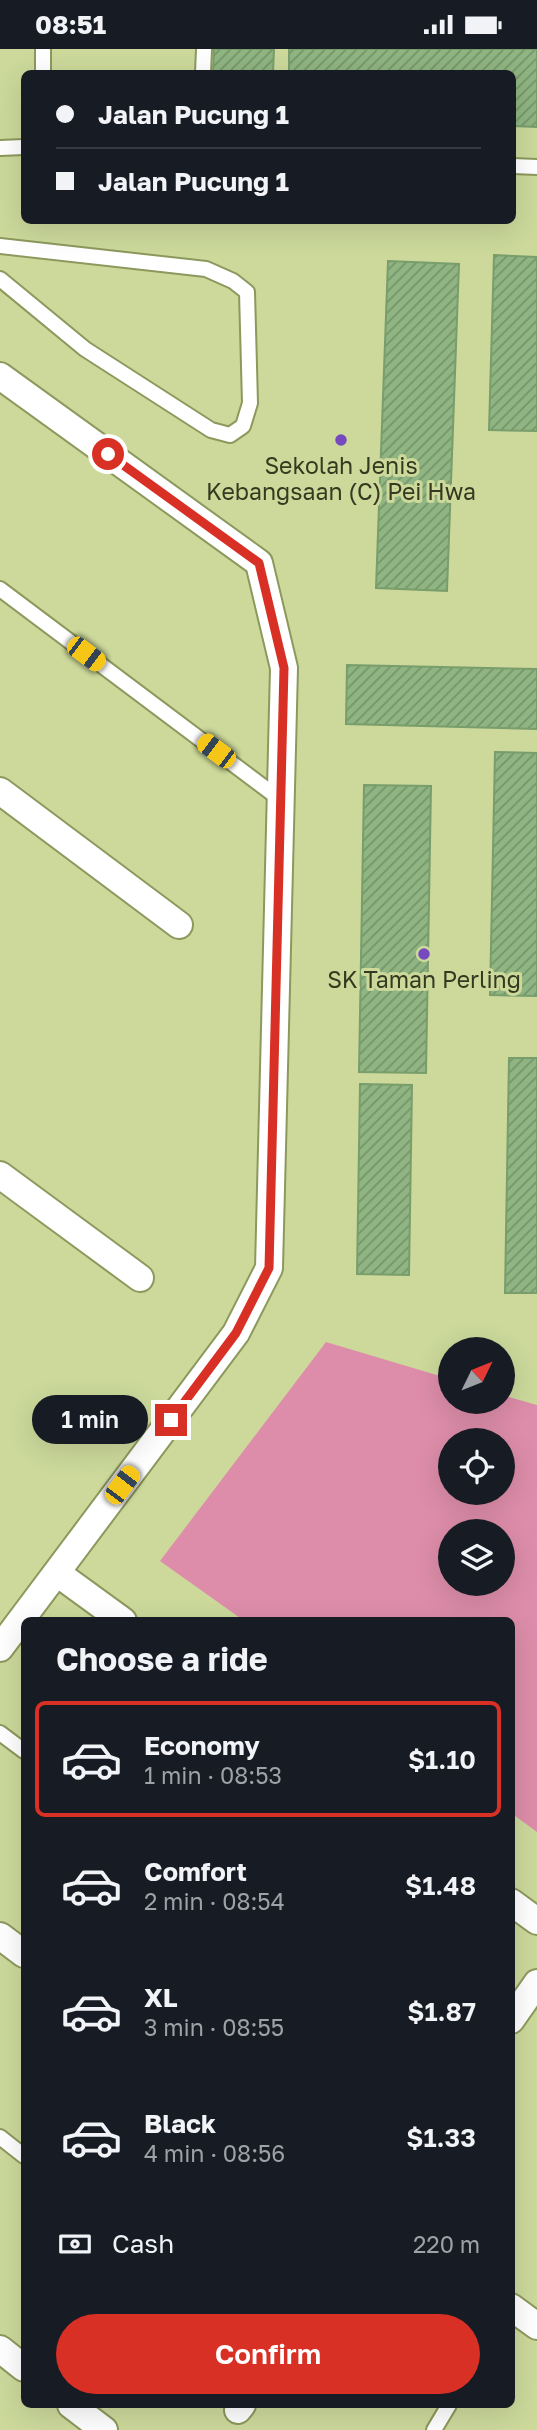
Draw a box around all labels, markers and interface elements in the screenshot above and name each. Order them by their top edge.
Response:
text: 08:51 [35,9,106,40]
text: Jalan Pucung 1 [98,99,289,130]
text: Jalan Pucung 1 [98,166,289,197]
marker: Sekolah Jenis Kebangsaan (C) Pei Hwa [333,432,349,448]
route start [92,438,124,470]
place label: Sekolah Jenis Kebangsaan (C) Pei Hwa [206,451,476,505]
car [63,633,110,675]
car [193,730,240,772]
marker: SK Taman Perling [416,946,432,962]
place label: SK Taman Perling [327,965,521,993]
north arrow [438,1337,514,1414]
map controls [438,1337,515,1596]
callout: 1 min [31,1395,146,1445]
route end [155,1404,187,1436]
text: 1 min [61,1405,119,1433]
button: locate [438,1428,515,1505]
car [101,1462,144,1508]
button: layers [438,1519,515,1596]
text: Choose a ride [56,1640,268,1678]
icon: car [60,1728,123,1791]
text: Economy [144,1730,260,1761]
text: $1.10 [408,1744,476,1775]
text: 1 min · 08:53 [144,1761,282,1789]
icon: car [60,1854,123,1917]
text: Comfort [144,1856,247,1887]
text: $1.48 [405,1870,476,1901]
text: 2 min · 08:54 [144,1887,285,1915]
icon: car [60,1980,123,2043]
text: XL [144,1982,178,2013]
text: $1.87 [407,1996,476,2027]
text: 3 min · 08:55 [144,2013,284,2041]
icon: car [60,2106,123,2169]
text: Black [144,2108,216,2139]
text: $1.33 [406,2122,476,2153]
text: 4 min · 08:56 [144,2139,285,2167]
icon: cash [56,2225,94,2263]
text: Cash [112,2228,174,2259]
text: 220 m [413,2230,480,2258]
button: Confirm [56,2314,480,2394]

